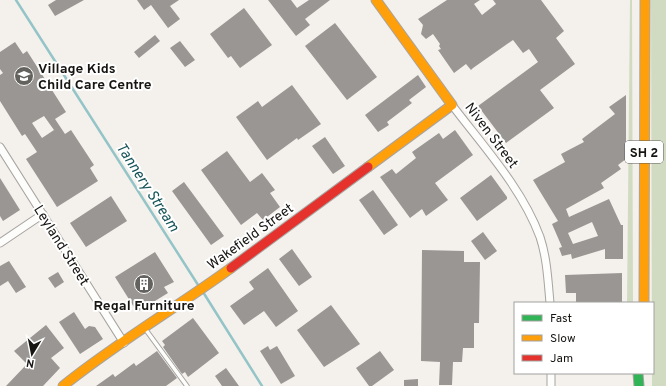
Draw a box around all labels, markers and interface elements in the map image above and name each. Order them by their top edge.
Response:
place label: Village Kids Child Care Centre [38,61,152,94]
school or university icon: Village Kids Child Care Centre [13,65,35,87]
street label: Niven Street [461,100,521,172]
water label: Tannery Stream [111,140,183,237]
road number: SH 2 [625,141,663,163]
street label: Wakefield Street [205,200,297,274]
street label: Leyland Street [29,202,92,289]
building icon: Regal Furniture [133,273,155,295]
place label: Regal Furniture [93,298,195,315]
legend [514,302,654,374]
text: Fast [550,311,572,327]
text: Slow [550,331,576,347]
north arrow [12,334,52,374]
text: Jam [550,351,573,367]
text: N [25,355,36,370]

